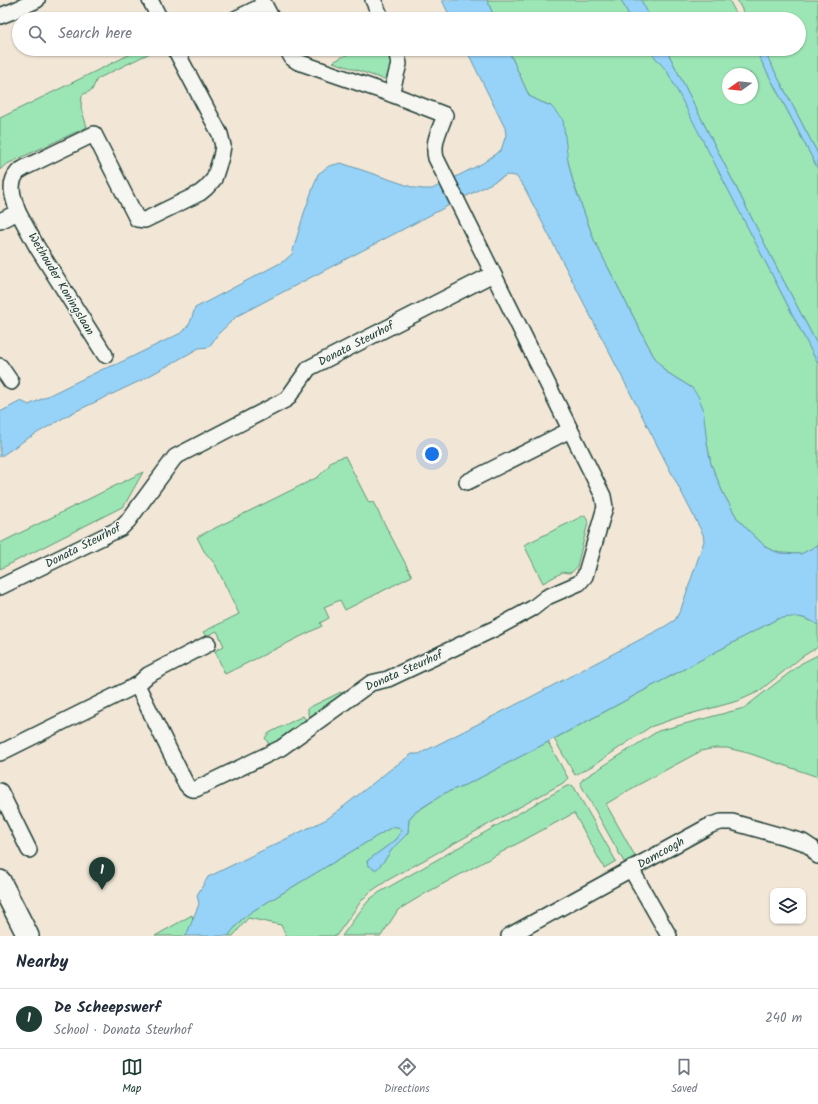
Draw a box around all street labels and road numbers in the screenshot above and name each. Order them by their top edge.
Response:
street label: Wethouder Koningslaan [23,229,99,339]
street label: Donata Steurhof [315,316,399,371]
street label: Donata Steurhof [42,518,126,573]
street label: Donata Steurhof [362,645,447,697]
street label: Damcoogh [634,832,688,874]

